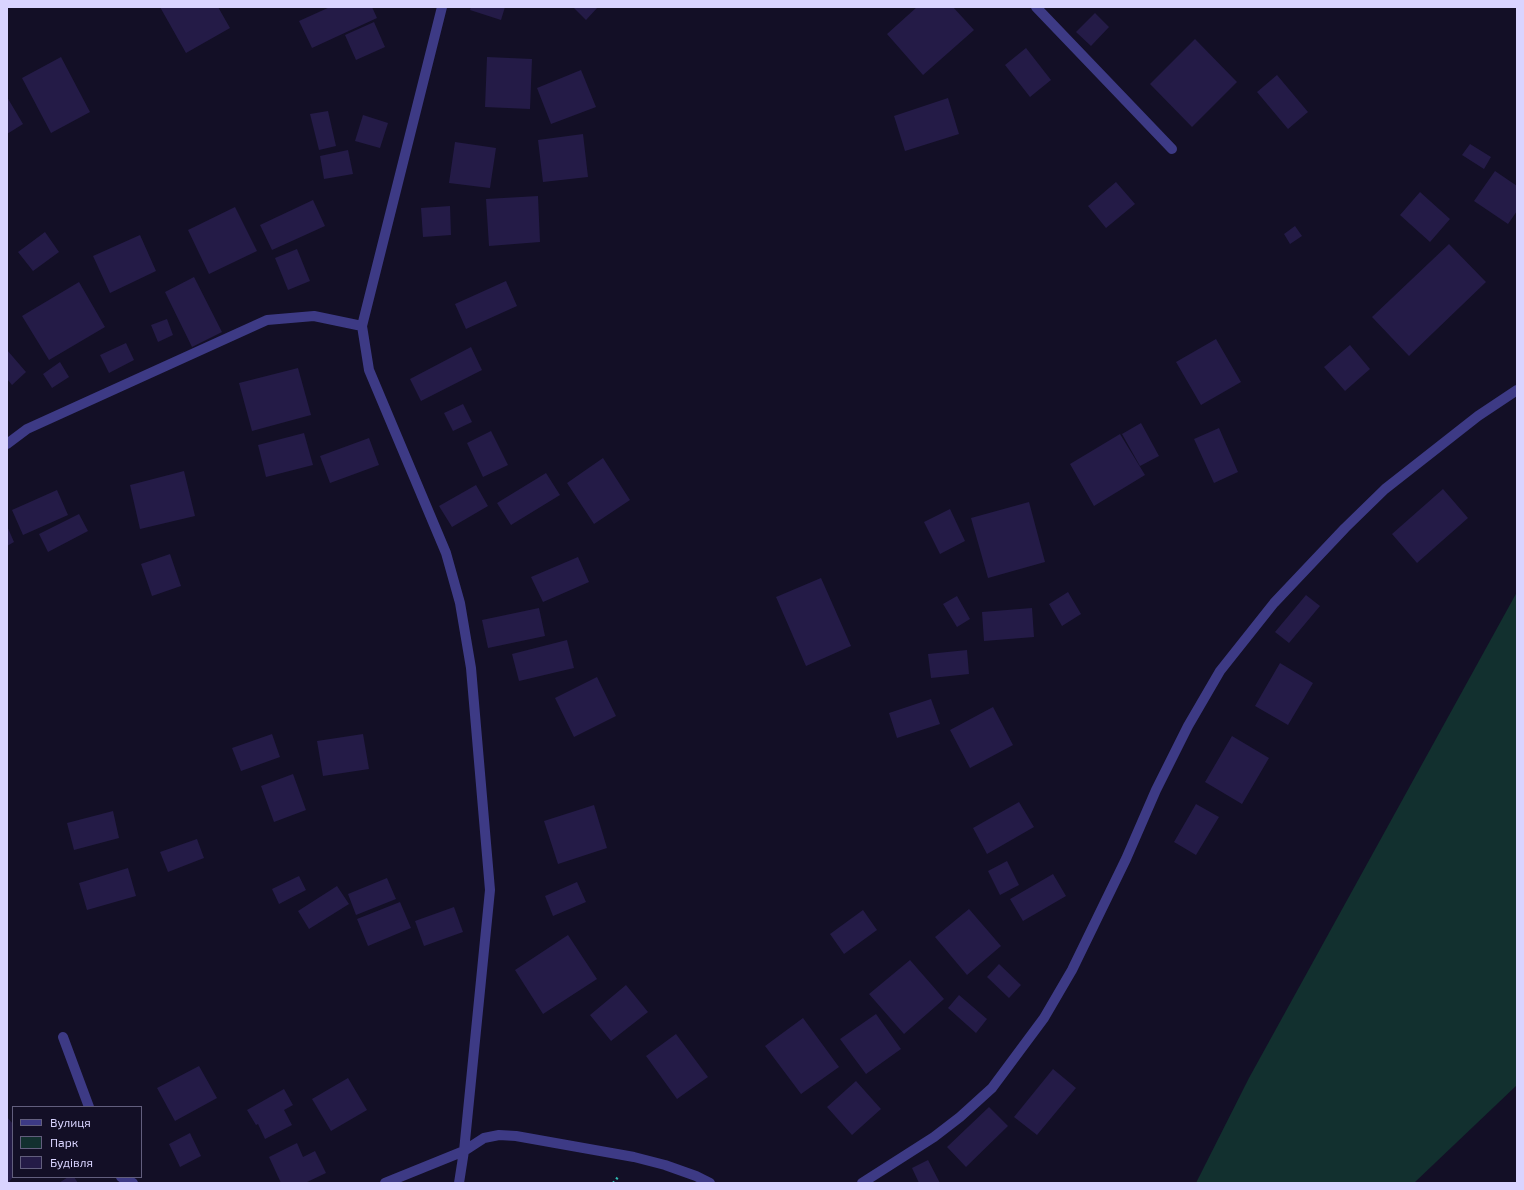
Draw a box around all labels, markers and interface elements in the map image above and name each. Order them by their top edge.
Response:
legend [12,1106,142,1178]
text: Вулиця [50,1115,91,1129]
text: Парк [50,1135,78,1149]
text: Будівля [50,1155,93,1169]

